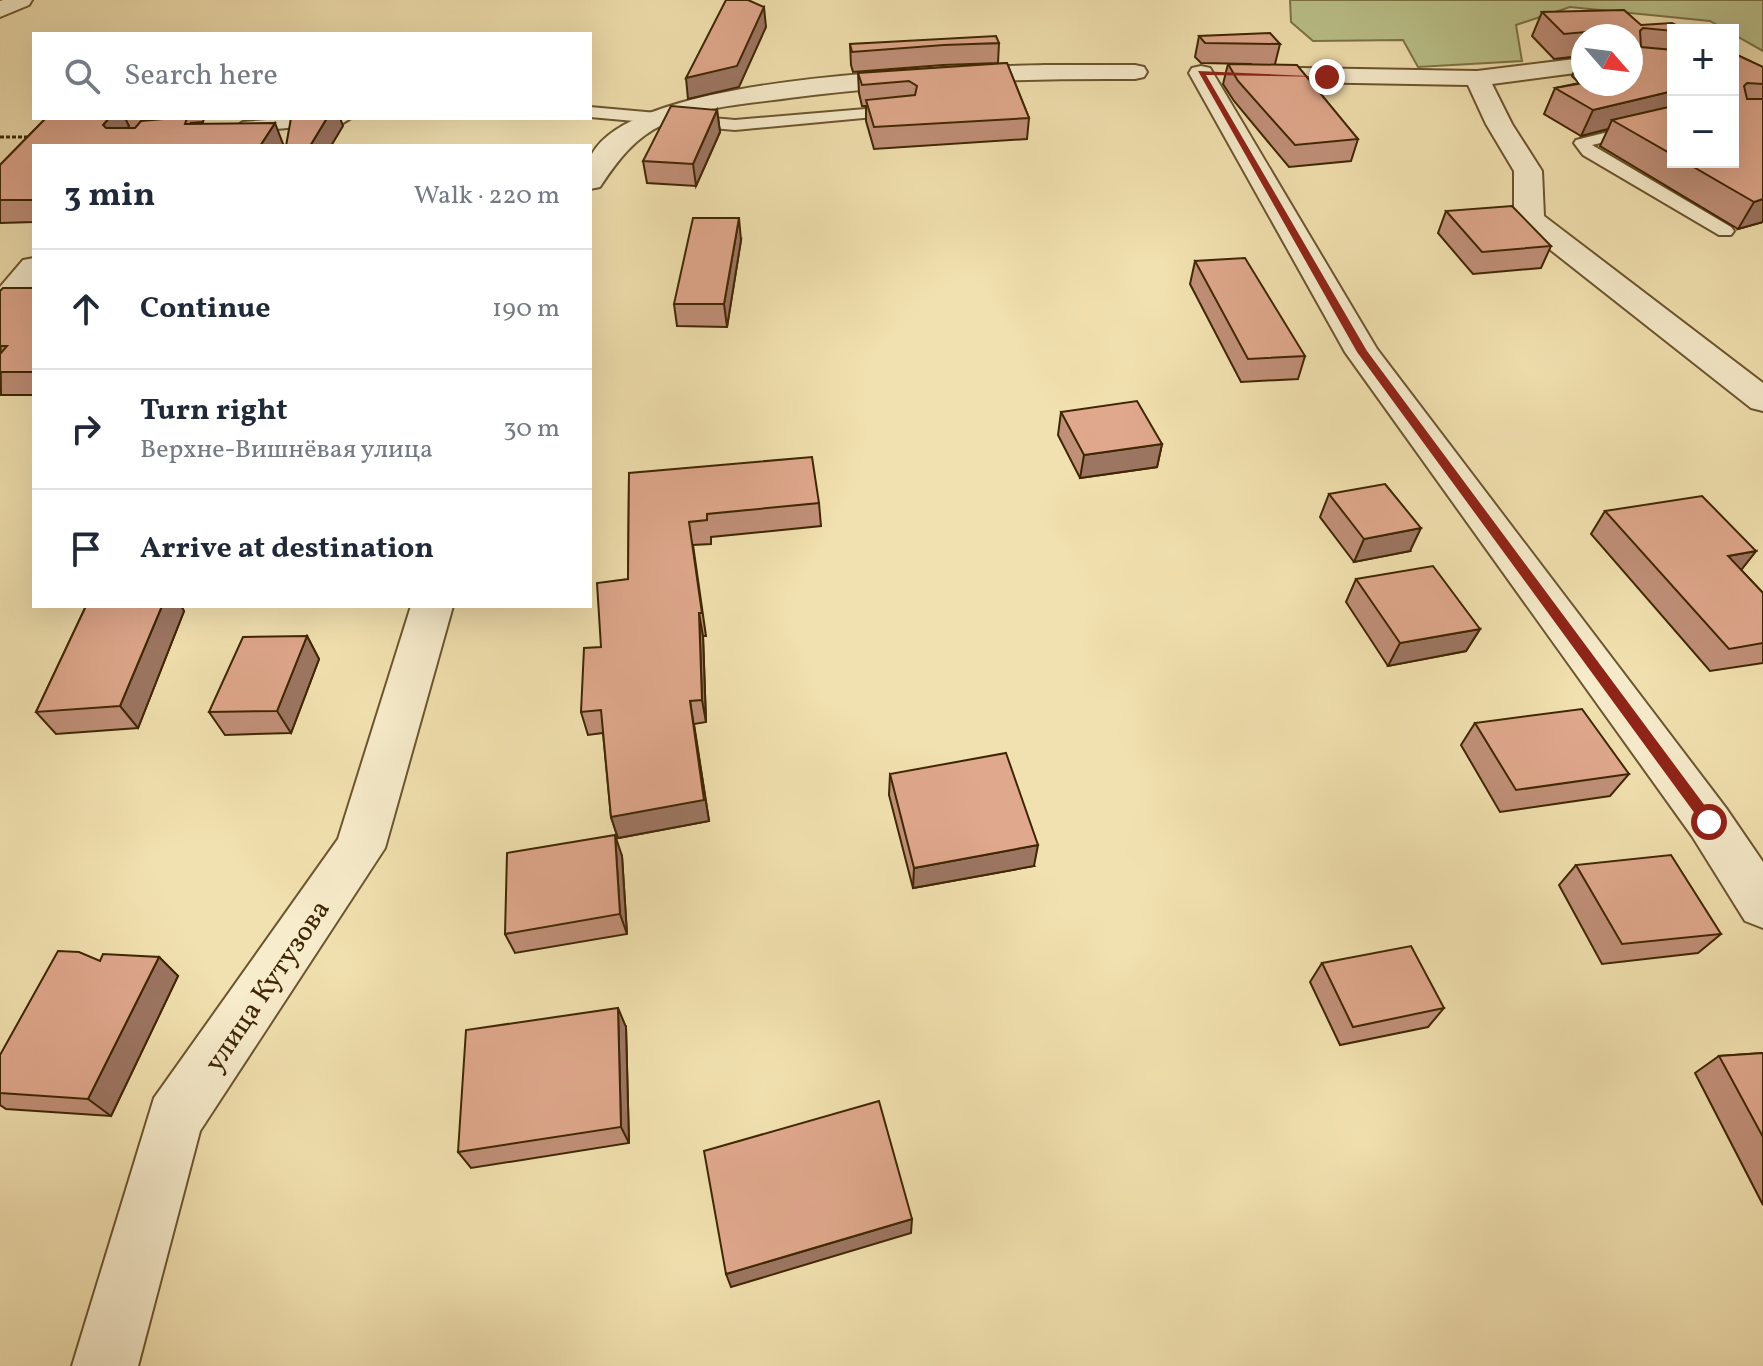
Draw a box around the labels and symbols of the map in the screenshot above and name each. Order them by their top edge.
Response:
north arrow [1571,24,1643,96]
route end [1309,59,1345,95]
route start [1691,804,1727,840]
street label: улица Кутузова [196,893,340,1080]

